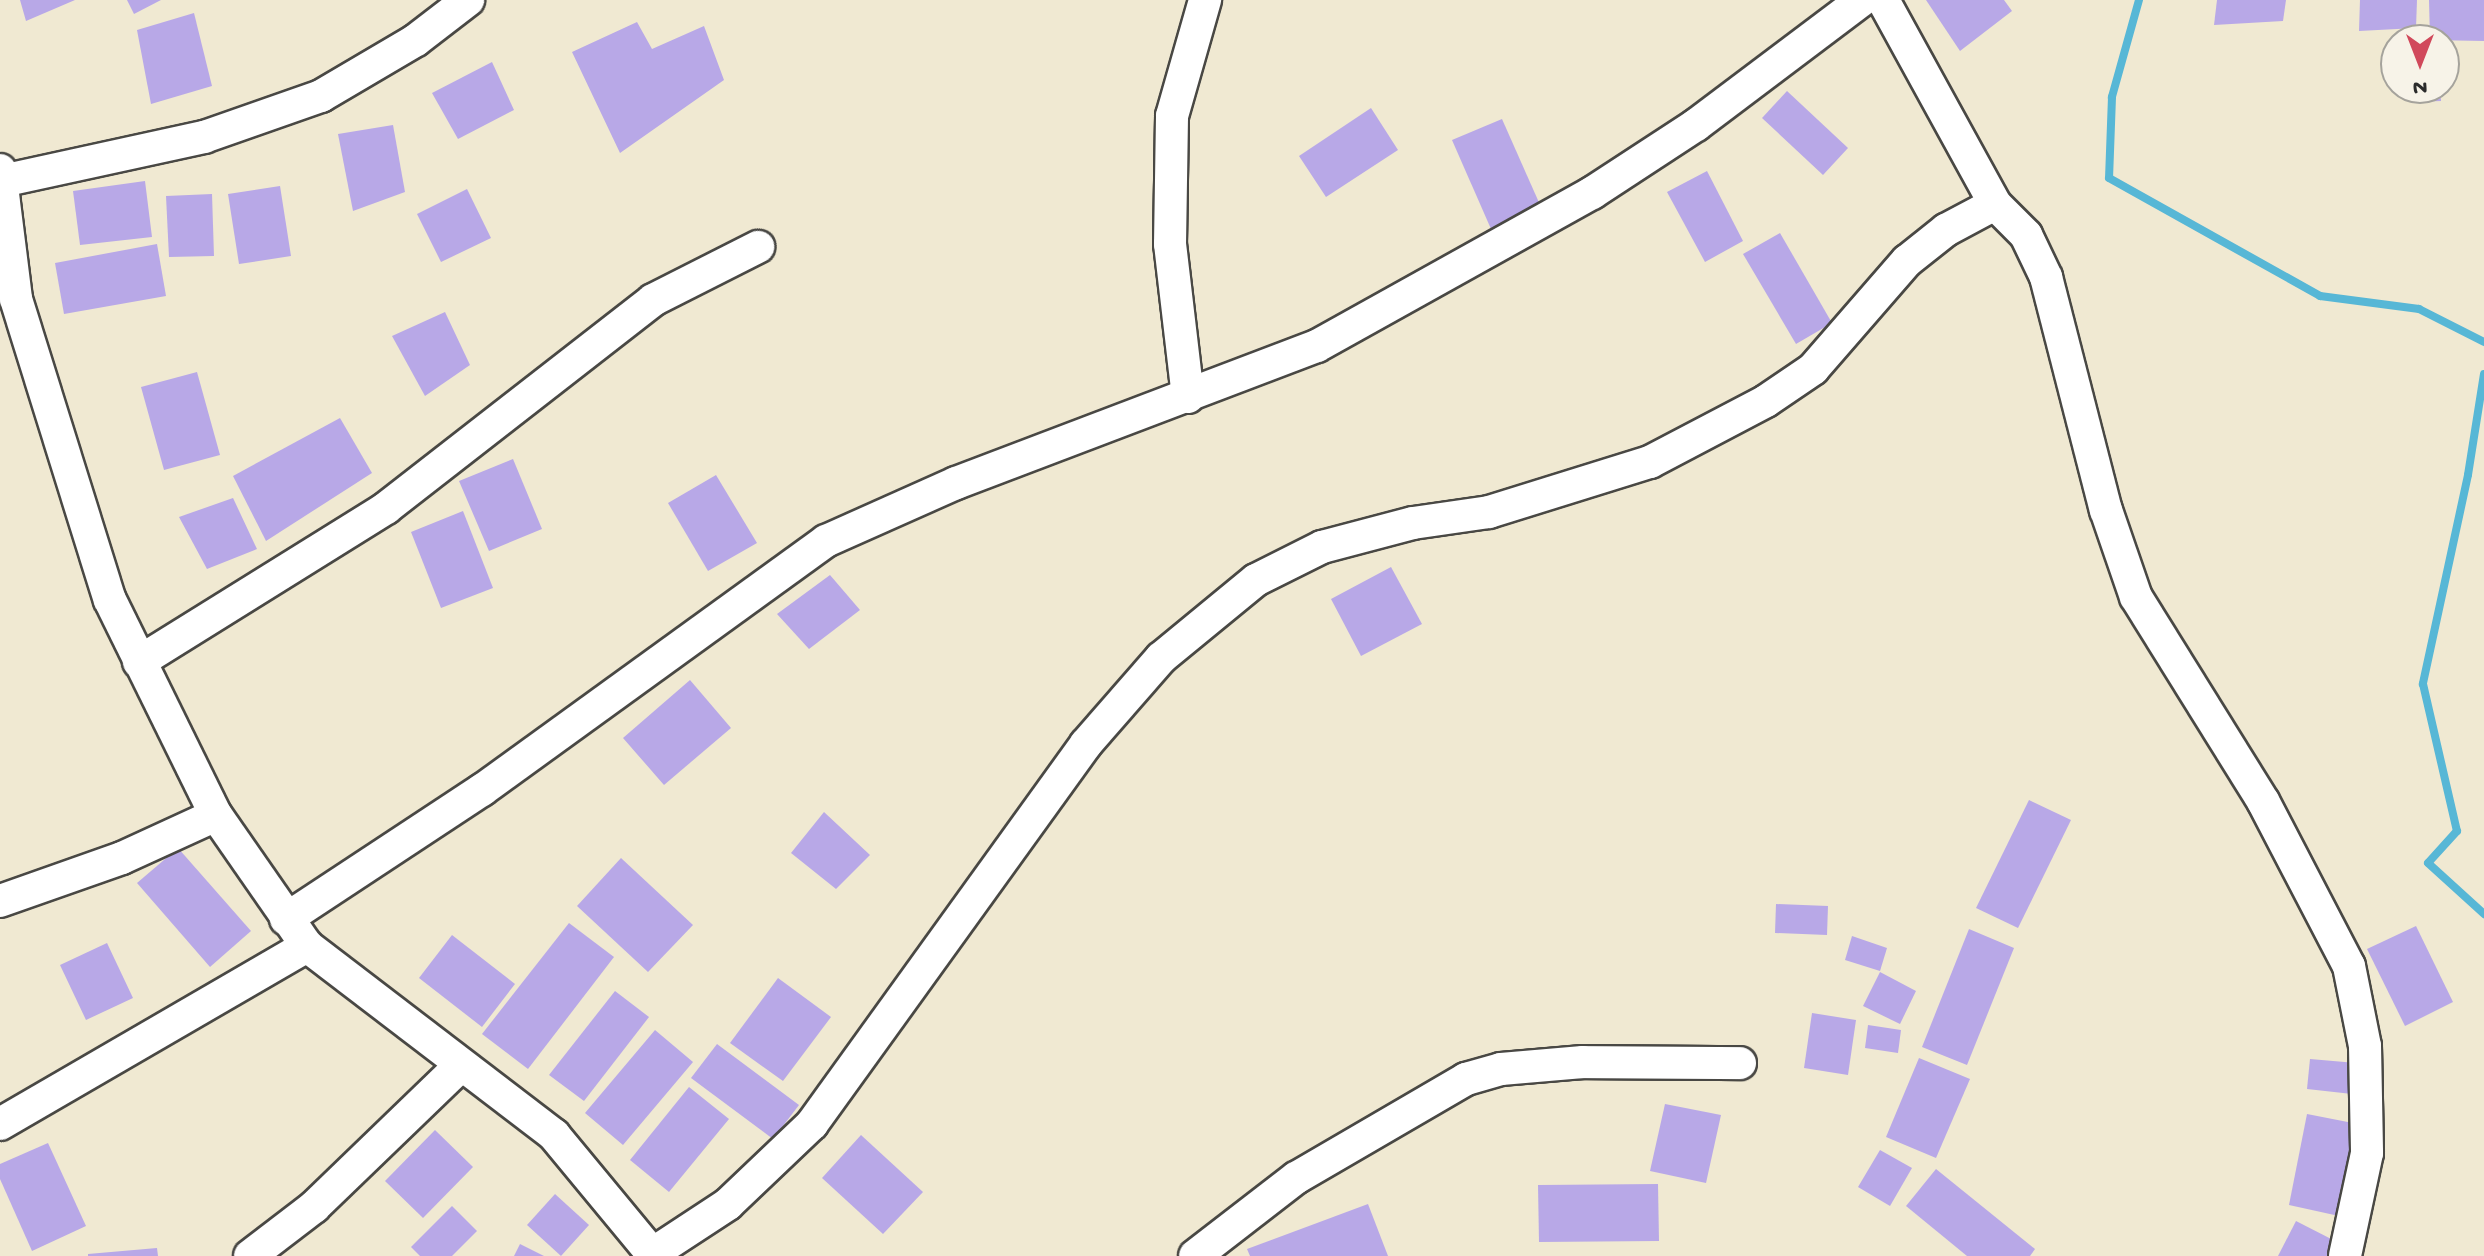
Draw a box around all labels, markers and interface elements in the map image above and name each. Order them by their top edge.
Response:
north arrow [2380,24,2460,104]
text: N [2413,73,2427,99]

